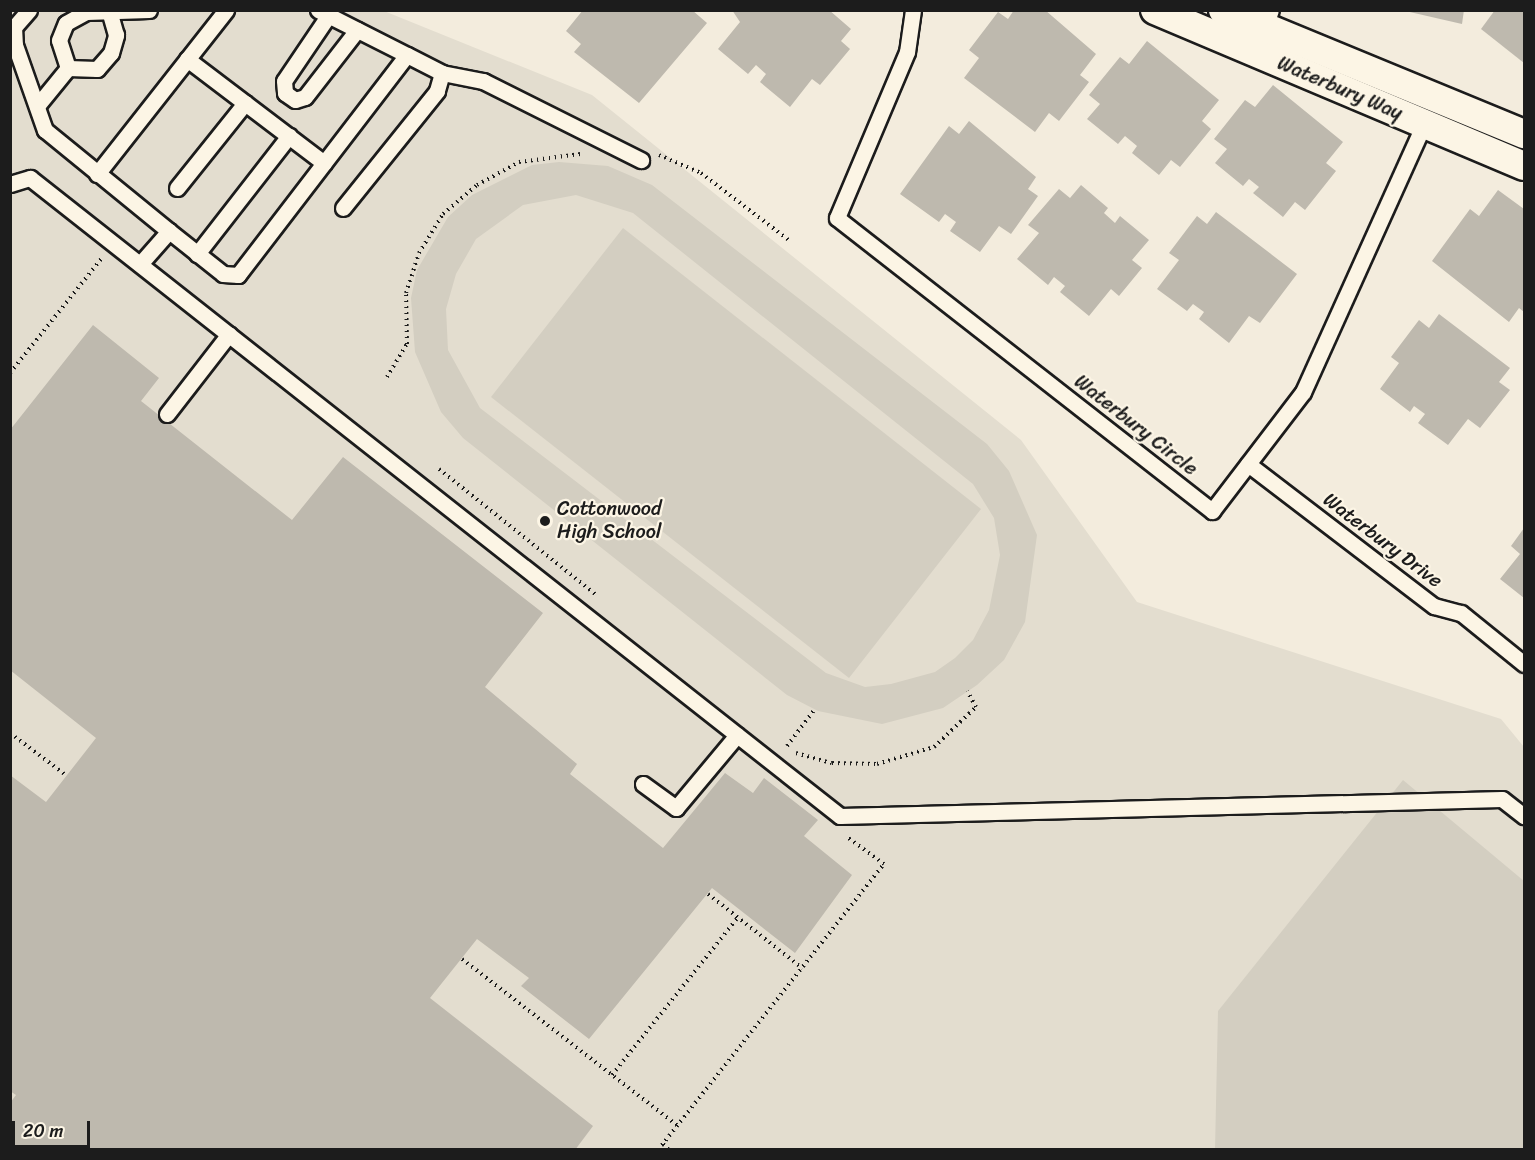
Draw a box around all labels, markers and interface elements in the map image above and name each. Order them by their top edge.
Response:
street label: Waterbury Way [1274,51,1406,125]
street label: Waterbury Circle [1070,369,1202,481]
street label: Waterbury Drive [1319,487,1447,593]
place label: Cottonwood High School [557,497,662,544]
marker: Cottonwood High School [538,514,552,528]
scale bar [15,1109,93,1147]
text: 20 m [23,1115,63,1147]

